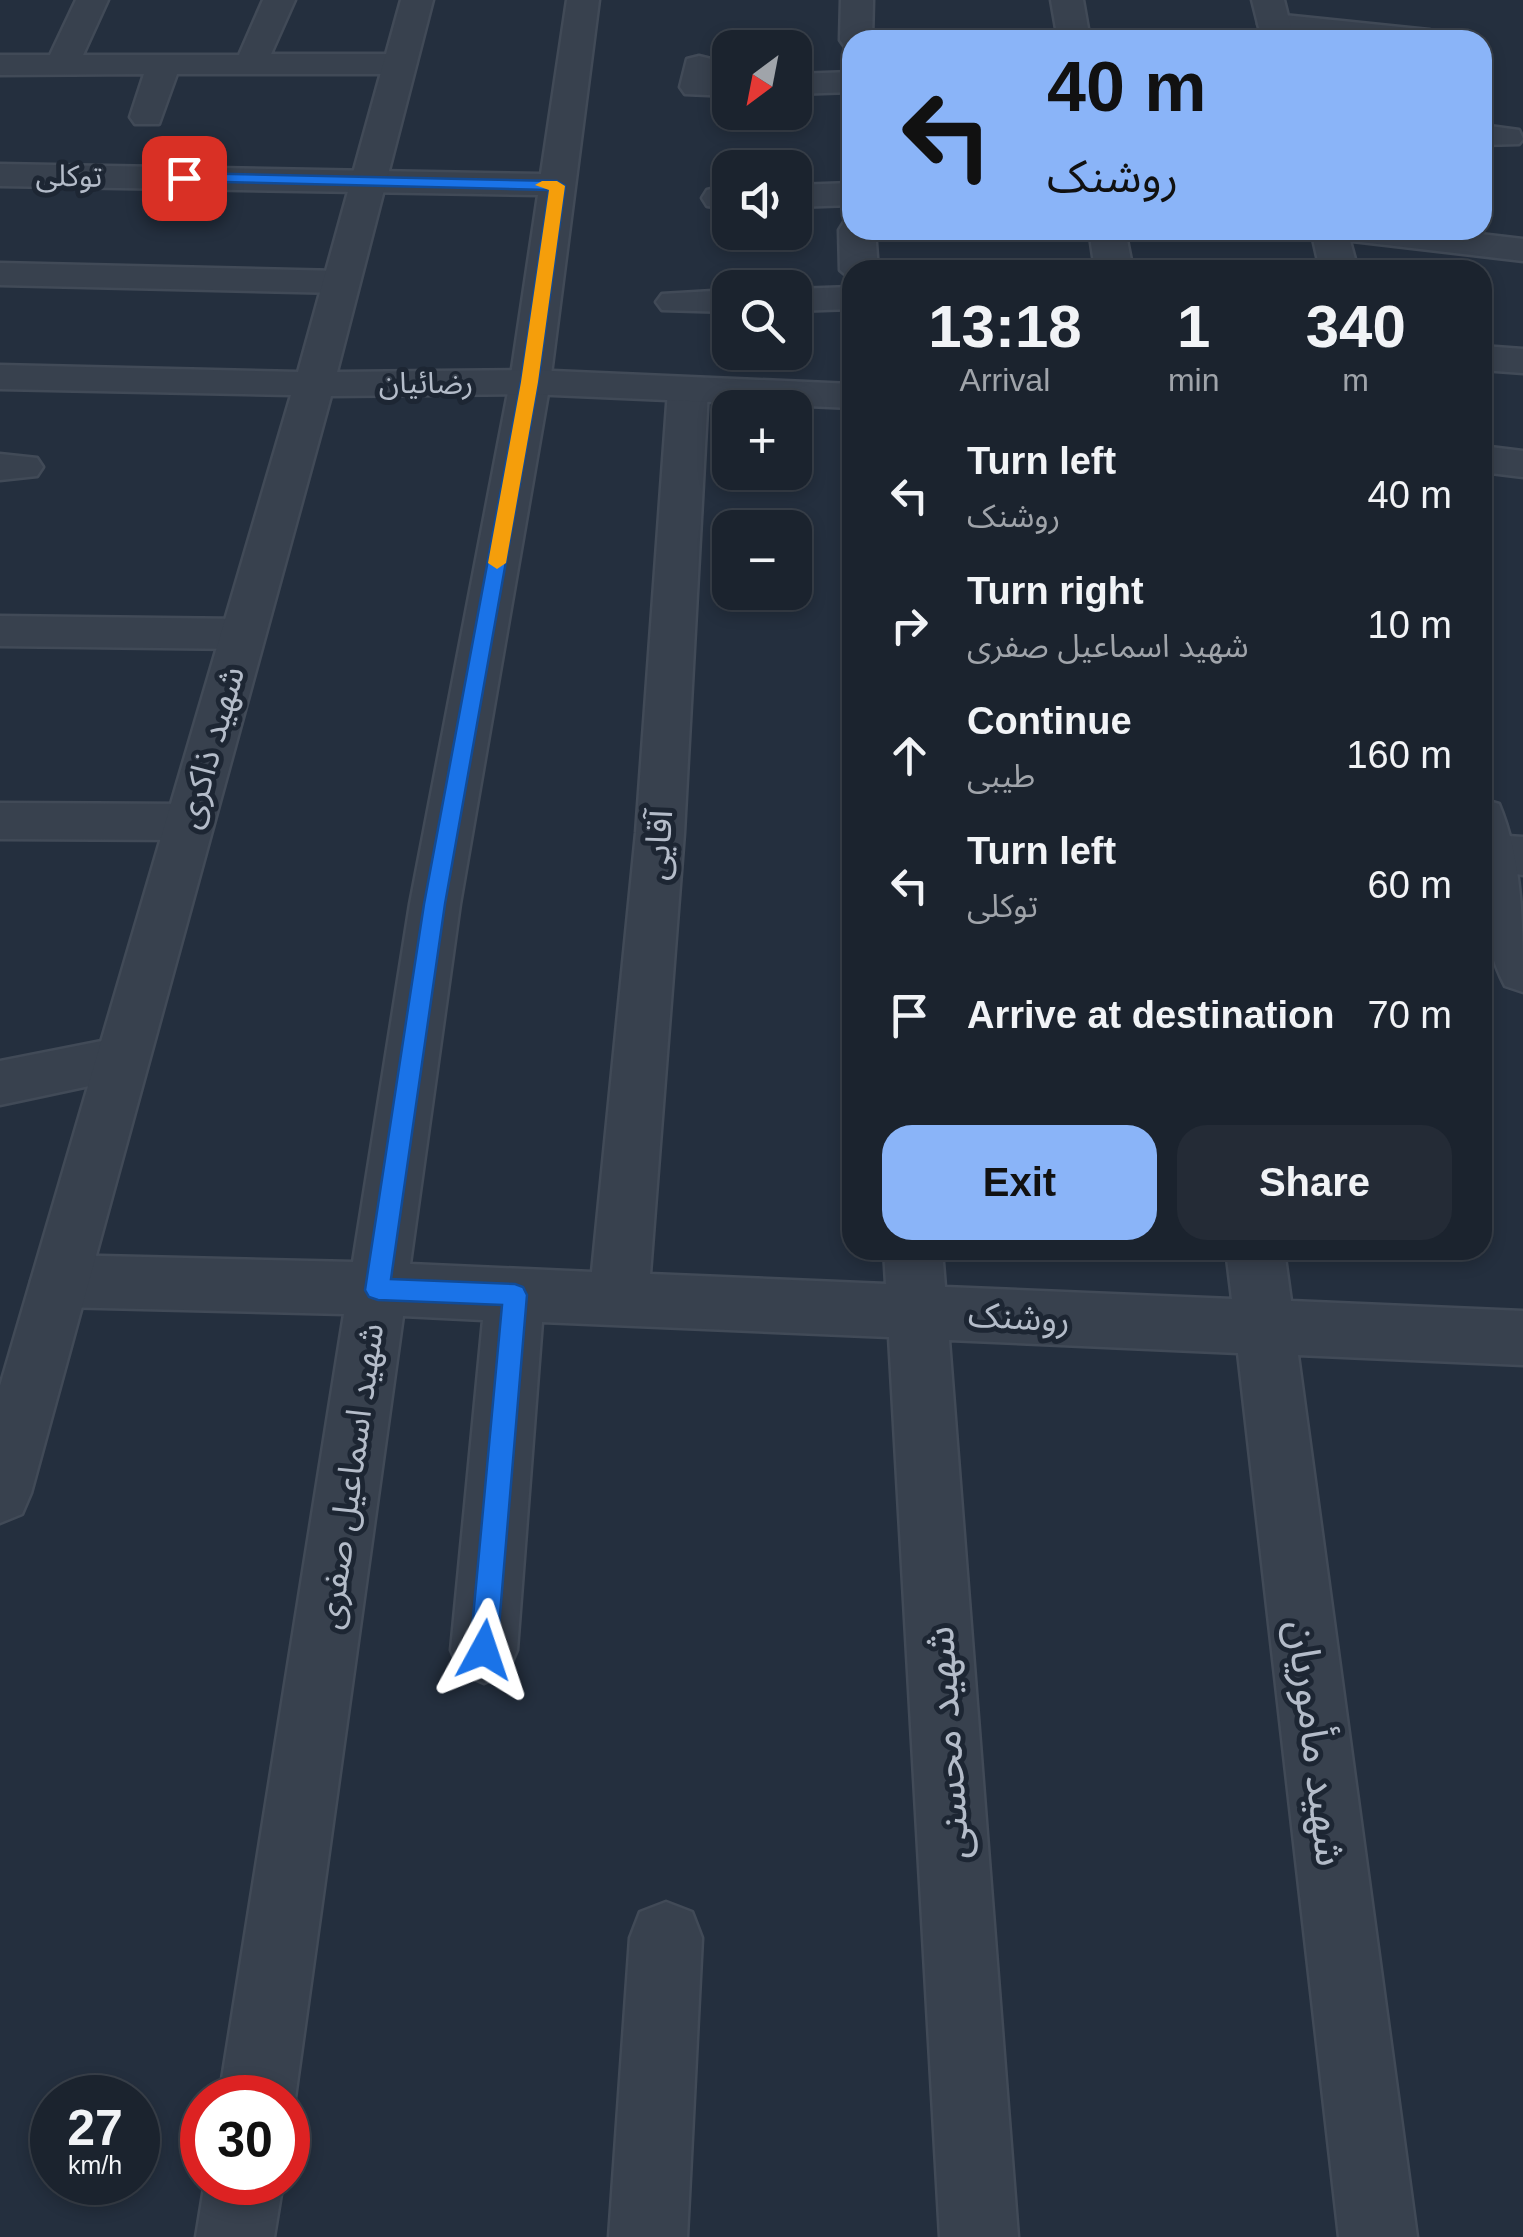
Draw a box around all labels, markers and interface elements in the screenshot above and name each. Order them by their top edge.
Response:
north arrow [712,30,812,130]
map controls [712,30,812,610]
text: 40 m [1047,48,1207,126]
icon: left [882,70,1012,200]
pin [142,136,227,221]
button: sound [712,150,812,250]
icon: arrive [157,151,212,206]
text: روشنک [1047,151,1178,202]
street label: توکلی [35,158,103,194]
button: search [712,270,812,370]
text: 13:18 [928,293,1082,360]
text: 1 [1177,293,1210,360]
text: 340 [1306,293,1406,360]
text: Arrival [960,362,1050,398]
text: min [1168,362,1219,398]
text: m [1342,362,1369,398]
street label: رضائیان [379,366,473,400]
button: + [712,390,812,490]
text: Turn left [967,440,1116,482]
icon: left [882,468,937,523]
text: 40 m [1368,474,1452,516]
text: روشنک [967,498,1060,534]
button: − [712,510,812,610]
text: Turn right [967,570,1144,612]
icon: right [882,598,937,653]
text: 10 m [1368,604,1452,646]
text: شهید اسماعیل صفری [967,628,1249,664]
street label: شهید ذاکری [168,661,252,833]
text: Continue [967,700,1132,742]
icon: ahead [882,728,937,783]
text: 160 m [1346,734,1452,776]
text: طیبی [967,758,1035,794]
street label: آقایی [636,807,681,881]
text: Turn left [967,830,1116,872]
icon: left [882,858,937,913]
text: 60 m [1368,864,1452,906]
text: توکلی [967,888,1038,924]
icon: arrive [882,988,937,1043]
text: Arrive at destination [967,994,1334,1036]
text: 70 m [1368,994,1452,1036]
button: Exit [882,1125,1157,1240]
button: Share [1177,1125,1452,1240]
street label: روشنک [967,1294,1071,1341]
street label: شهید اسماعیل صفری [309,1321,391,1631]
position arrow [432,1598,536,1702]
street label: شهید مأموریان [1277,1617,1357,1869]
street label: شهید محسنی [915,1625,979,1861]
speed limit sign: 30 [180,2075,310,2205]
text: 27 [67,2100,123,2156]
text: km/h [68,2151,122,2179]

